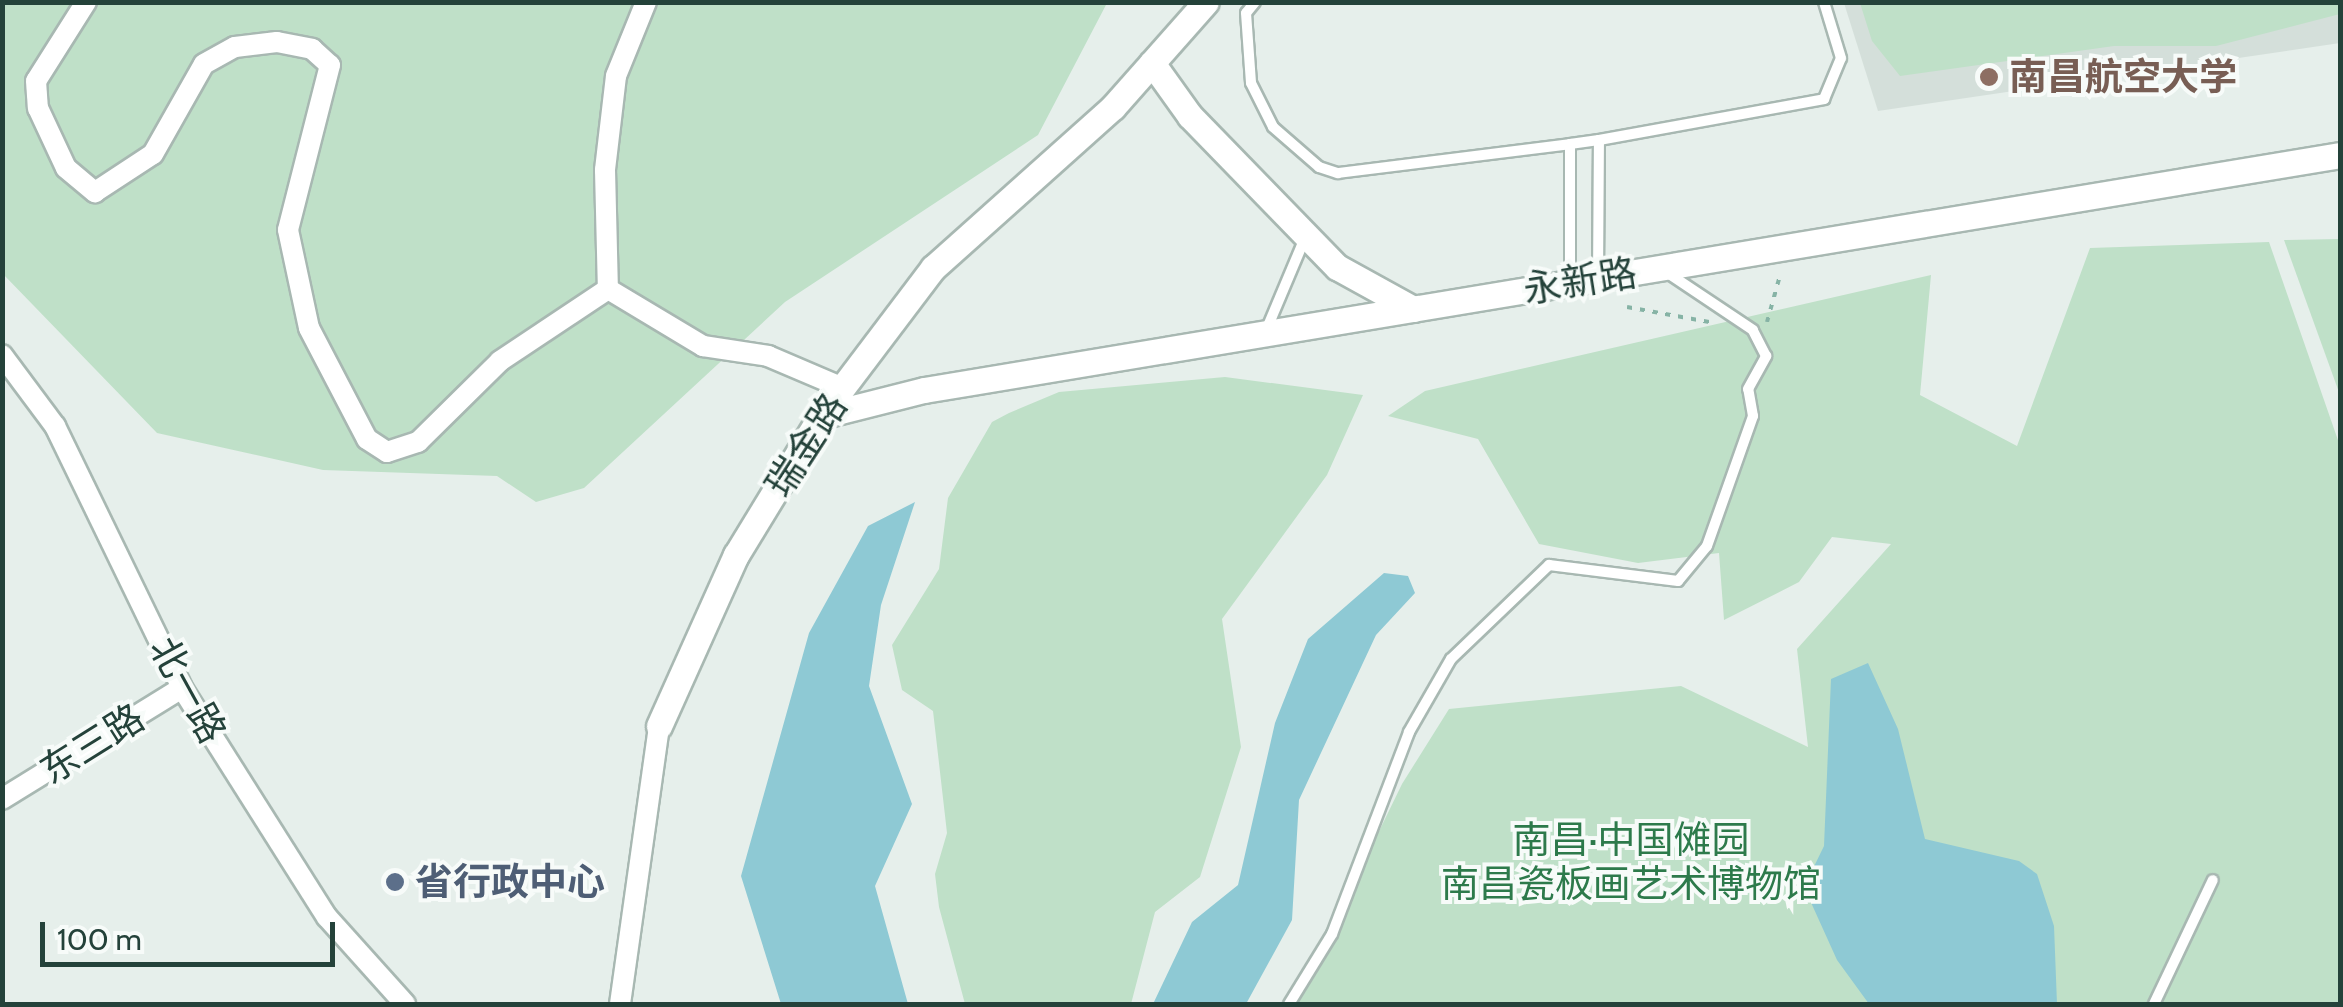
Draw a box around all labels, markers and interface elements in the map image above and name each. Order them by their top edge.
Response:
place label: 南昌航空大学 [2009,54,2237,100]
marker: 南昌航空大学 [1978,66,2000,88]
street label: 永新路 [1520,250,1640,312]
street label: 瑞金路 [756,385,856,505]
street label: 北一路 [140,629,236,751]
street label: 东三路 [32,694,152,794]
park label: 南昌·中国傩园 南昌瓷板画艺术博物馆 [1441,817,1821,906]
place label: 省行政中心 [415,859,605,905]
marker: 省行政中心 [384,871,406,893]
scale bar [45,902,340,964]
text: 100 m [57,921,142,958]

